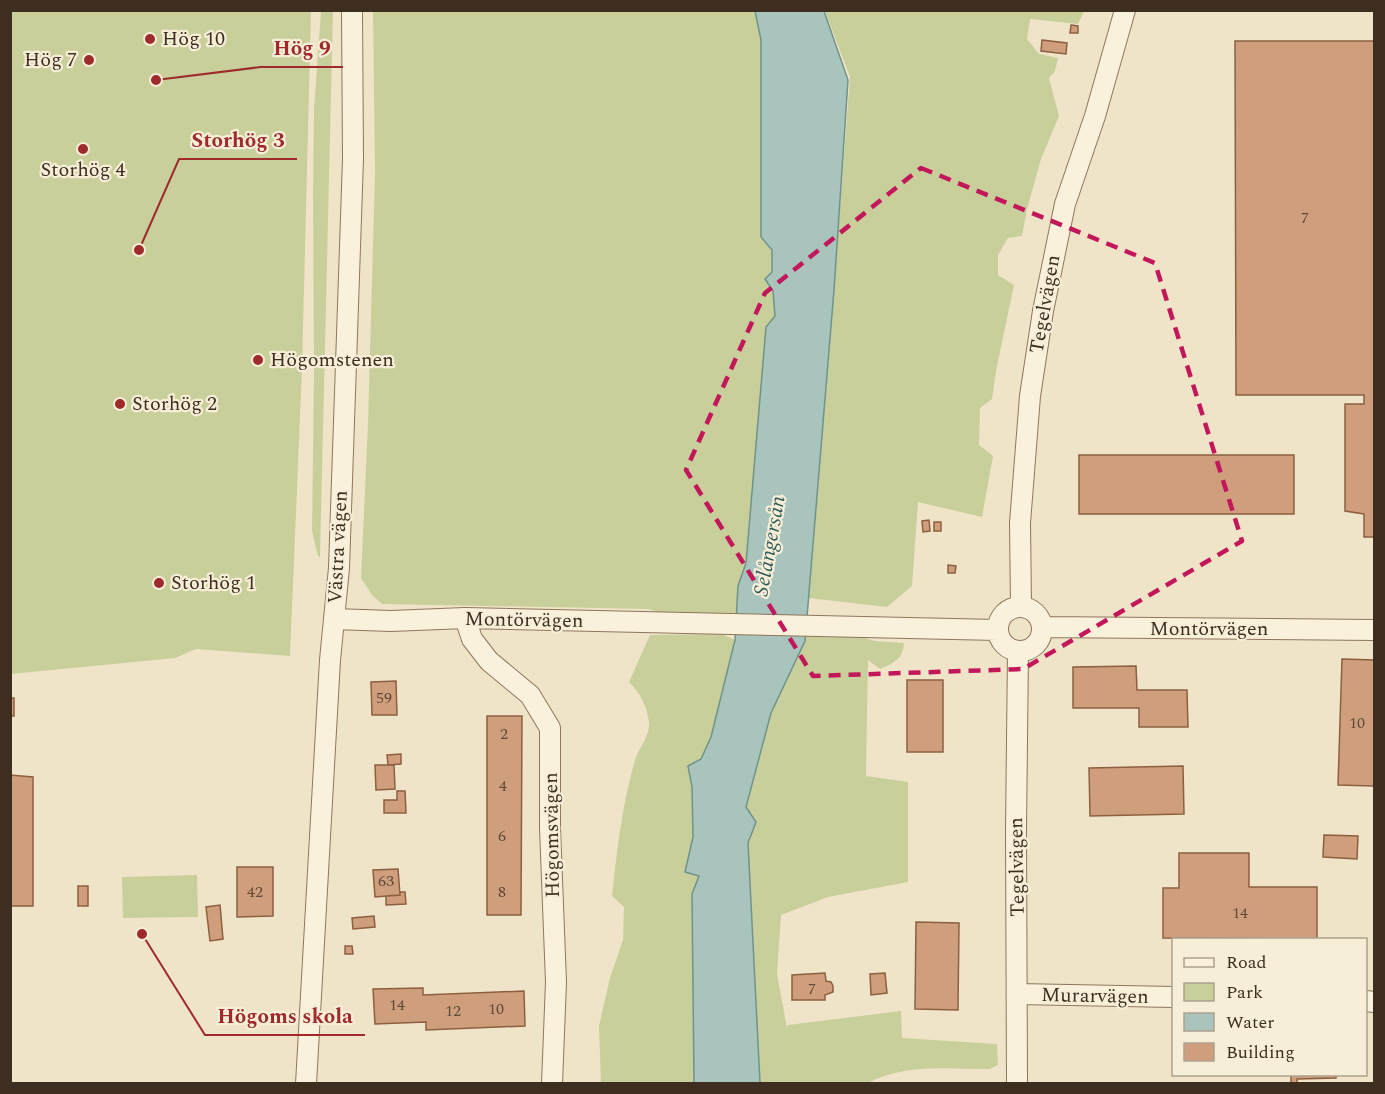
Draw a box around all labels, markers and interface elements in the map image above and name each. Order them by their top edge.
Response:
place label: Hög 10 [162,24,225,54]
callout: Hög 9 [261,28,343,67]
marker: Hög 10 [143,32,157,46]
text: Hög 9 [273,33,331,65]
place label: Hög 7 [24,45,77,75]
marker: Hög 7 [82,53,96,67]
callout: Storhög 3 [179,120,297,159]
text: Storhög 3 [191,125,285,157]
marker: Storhög 4 [76,142,90,156]
place label: Storhög 4 [41,155,126,185]
house number: 7 [1301,206,1309,230]
street label: Tegelvägen [1022,252,1068,356]
place label: Högomstenen [270,345,394,375]
marker: Högomstenen [251,353,265,367]
place label: Storhög 2 [132,389,217,419]
marker: Storhög 2 [113,397,127,411]
street label: Västra vägen [320,490,356,604]
water label: Selångersån [745,493,795,599]
place label: Storhög 1 [171,568,256,598]
marker: Storhög 1 [152,576,166,590]
street label: Montörvägen [464,604,584,636]
street label: Montörvägen [1150,614,1268,644]
house number: 59 [376,686,392,710]
house number: 10 [1349,711,1365,735]
house number: 2 [500,722,508,746]
street label: Högomsvägen [536,772,568,898]
house number: 4 [499,774,507,798]
street label: Tegelvägen [1001,817,1033,917]
house number: 6 [498,824,506,848]
house number: 63 [378,869,394,893]
house number: 42 [247,880,263,904]
house number: 8 [498,880,506,904]
house number: 14 [1232,901,1248,925]
legend [1172,938,1367,1076]
text: Road [1226,949,1267,976]
house number: 7 [808,977,816,1001]
text: Park [1226,979,1263,1006]
street label: Murarvägen [1041,980,1149,1012]
house number: 14 [389,993,405,1017]
callout: Högoms skola [205,996,365,1035]
house number: 10 [488,997,504,1021]
house number: 12 [445,999,461,1023]
text: Högoms skola [217,1001,353,1033]
text: Water [1226,1009,1274,1036]
text: Building [1226,1039,1295,1066]

